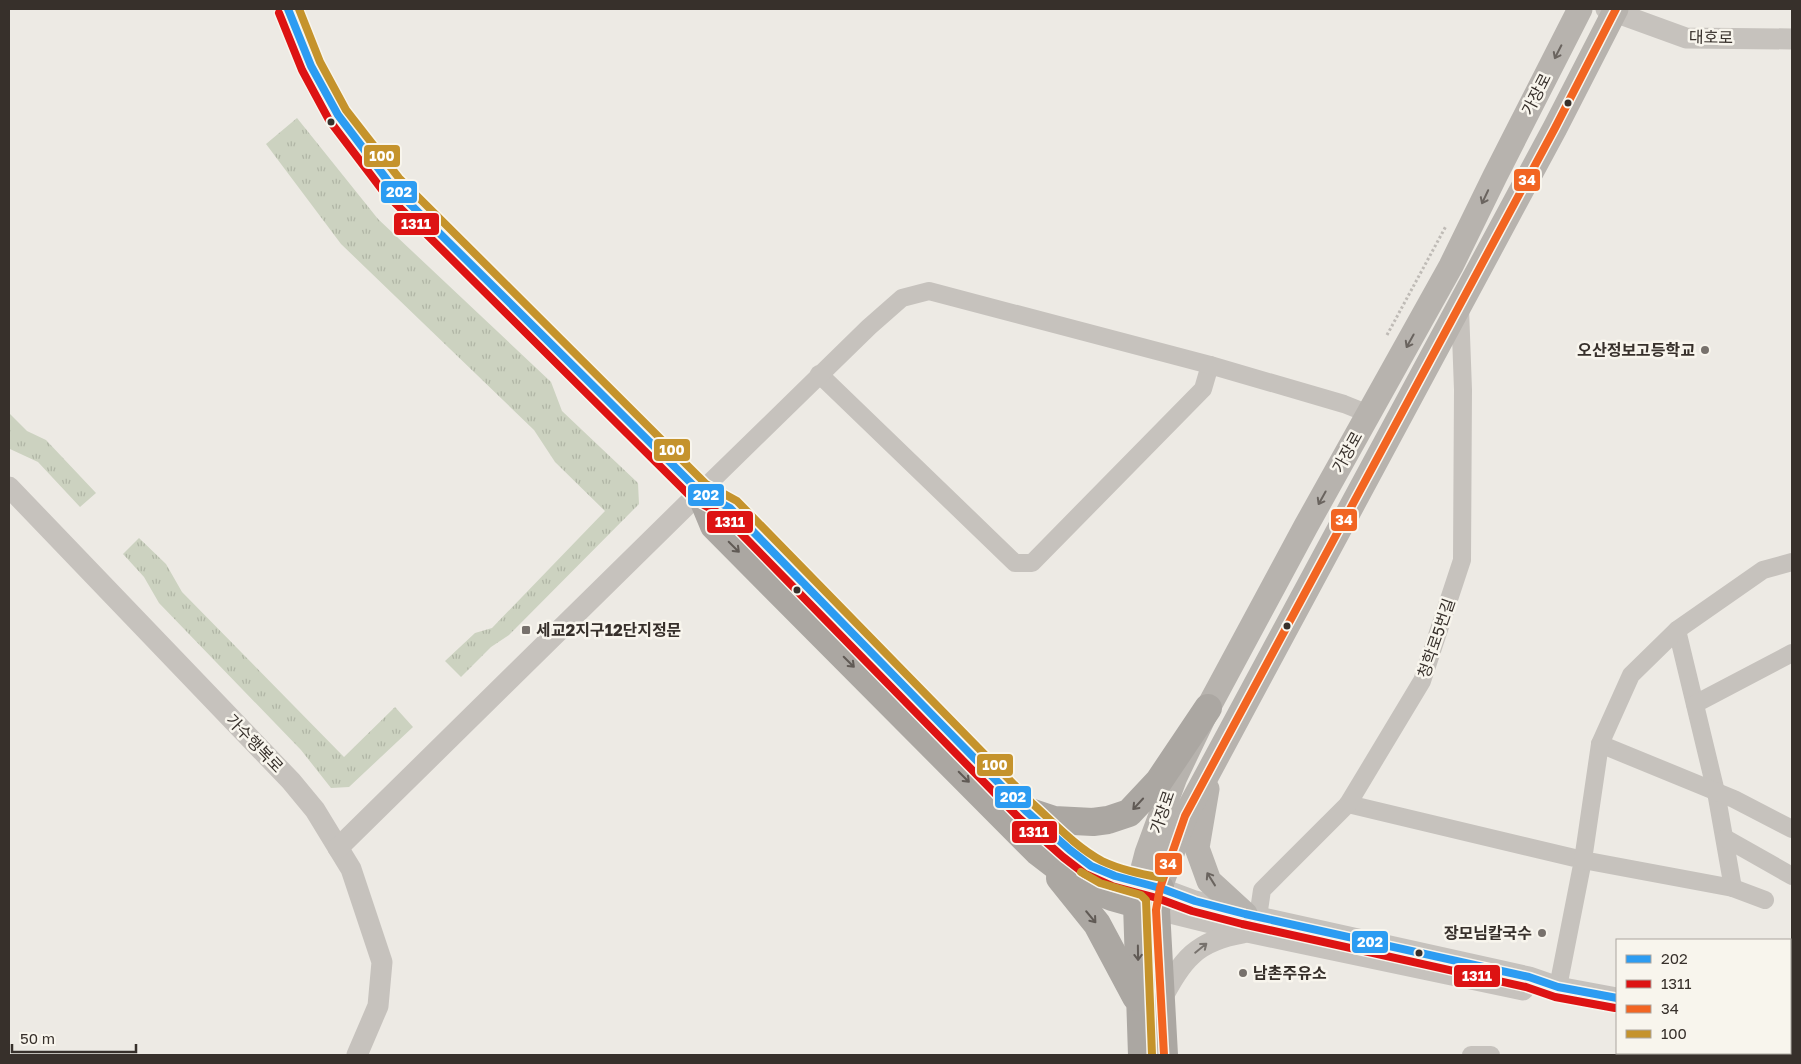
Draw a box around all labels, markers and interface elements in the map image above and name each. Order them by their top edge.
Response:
street label: 대호로 [1689,27,1734,47]
one-way arrow [1553,44,1562,59]
street label: 가장로 [1517,70,1555,118]
unlabelled marker [1563,98,1573,108]
unlabelled marker [326,117,336,127]
line badge: 100 [363,144,401,168]
text: 100 [369,147,395,164]
line badge: 34 [1513,168,1541,192]
text: 34 [1518,171,1536,188]
line badge: 202 [380,180,418,204]
text: 202 [386,183,413,200]
one-way arrow [1480,189,1489,204]
line badge: 1311 [393,212,440,236]
text: 1311 [401,215,431,232]
one-way arrow [1404,334,1414,348]
place label: 오산정보고등학교 [1577,340,1695,360]
marker: 오산정보고등학교 [1699,344,1711,356]
street label: 가장로 [1328,428,1367,476]
line badge: 100 [653,438,691,462]
text: 100 [659,441,685,458]
line badge: 202 [687,483,725,507]
text: 202 [693,486,720,503]
one-way arrow [1316,491,1326,505]
line badge: 34 [1330,508,1358,532]
line badge: 1311 [706,510,754,534]
text: 34 [1335,511,1353,528]
text: 1311 [715,513,745,530]
one-way arrow [728,541,740,553]
unlabelled marker [792,585,802,595]
street label: 청학로5번길 [1413,596,1459,680]
place label: 세교2지구12단지정문 [536,620,682,640]
unlabelled marker [1282,621,1292,631]
marker: 세교2지구12단지정문 [520,624,532,636]
one-way arrow [843,656,855,668]
street label: 가수행복로 [222,710,288,777]
line badge: 100 [976,753,1014,777]
text: 100 [982,756,1008,773]
one-way arrow [957,771,969,783]
line badge: 202 [994,785,1032,809]
text: 202 [1000,788,1027,805]
street label: 가장로 [1145,788,1179,836]
one-way arrow [1132,798,1144,810]
line badge: 1311 [1011,820,1058,844]
text: 1311 [1019,823,1049,840]
line badge: 34 [1154,852,1183,876]
text: 34 [1159,855,1177,872]
one-way arrow [1205,872,1216,886]
one-way arrow [1086,910,1097,923]
place label: 장모님칼국수 [1444,923,1532,943]
marker: 장모님칼국수 [1536,927,1548,939]
line badge: 202 [1351,930,1389,954]
text: 202 [1357,933,1384,950]
legend [1616,939,1791,1054]
one-way arrow [1194,943,1207,954]
one-way arrow [1133,944,1143,961]
unlabelled marker [1414,948,1424,958]
text: 202 [1661,949,1688,967]
place label: 남촌주유소 [1253,963,1327,983]
line badge: 1311 [1453,964,1501,988]
marker: 남촌주유소 [1237,967,1249,979]
text: 1311 [1462,967,1492,984]
text: 1311 [1661,974,1692,992]
text: 34 [1661,999,1679,1017]
scale bar [12,1022,136,1054]
text: 100 [1661,1024,1687,1042]
text: 50 m [20,1029,55,1047]

